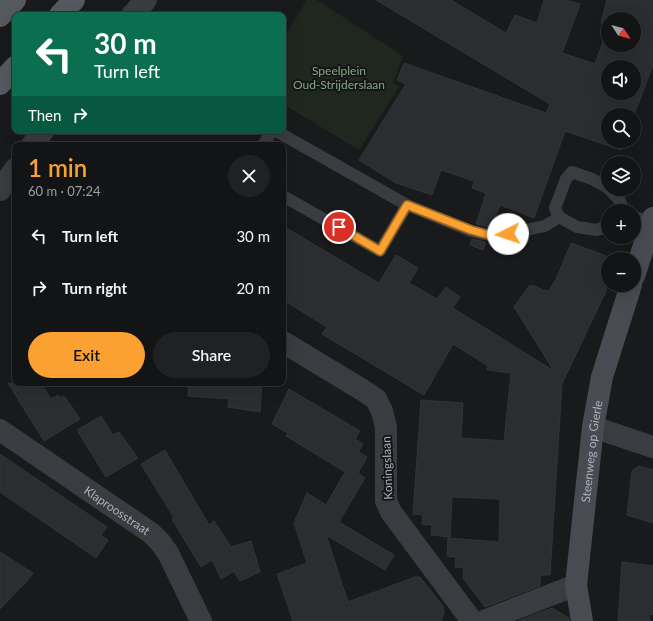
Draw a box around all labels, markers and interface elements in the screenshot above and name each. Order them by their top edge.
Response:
north arrow [601,12,641,52]
map controls [601,12,641,292]
text: 30 m [94,26,157,60]
icon: left [28,28,80,80]
text: Turn left [94,60,160,82]
button: sound [601,60,641,100]
park label: Speelplein Oud-Strijderslaan [293,63,385,92]
icon: right [69,104,91,126]
text: Then [28,106,61,124]
button: search [601,108,641,148]
text: 1 min [28,153,87,182]
button: close [228,155,270,197]
button: layers [601,156,641,196]
text: 60 m · 07:24 [28,183,101,199]
button: + [601,204,641,244]
pin [322,210,356,244]
position arrow [487,213,529,255]
icon: arrive [328,216,350,238]
icon: left [28,225,50,247]
text: Turn left [62,227,118,245]
text: 30 m [236,227,270,245]
button: − [601,252,641,292]
icon: right [28,277,50,299]
text: Turn right [62,279,127,297]
text: 20 m [236,279,270,297]
button: Exit [28,332,145,378]
button: Share [153,332,270,378]
street label: Steenweg op Gierle [577,399,605,503]
street label: Koningslaan [378,436,396,500]
street label: Klaproosstraat [82,482,154,538]

